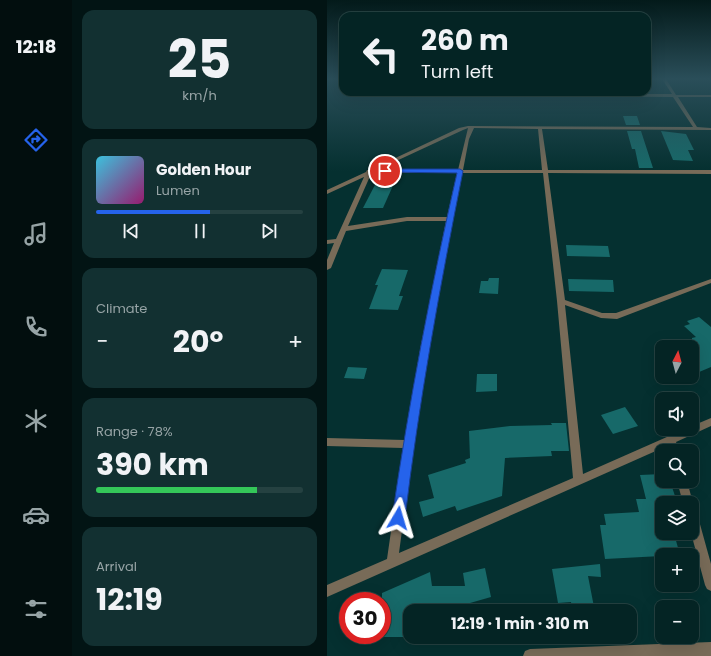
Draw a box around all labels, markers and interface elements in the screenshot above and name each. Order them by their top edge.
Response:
text: 260 m [421,21,509,60]
text: 25 [168,23,231,96]
icon: left [355,28,407,80]
text: 12:18 [16,34,56,59]
text: Turn left [421,59,493,84]
text: km/h [182,86,217,105]
icon: directions [22,126,50,154]
pin [368,154,402,188]
text: Golden Hour [156,159,251,180]
icon: arrive [374,160,396,182]
text: Lumen [156,181,200,200]
icon: music [22,220,50,248]
icon: previous [120,220,142,242]
icon: pause [189,220,211,242]
icon: next [258,220,280,242]
text: Climate [96,299,147,318]
icon: phone [22,313,50,341]
text: 20° [173,320,223,363]
text: − [96,326,108,357]
text: + [288,326,303,357]
north arrow [655,340,699,384]
map controls [655,340,699,644]
button: sound [655,392,699,436]
icon: climate [22,407,50,435]
text: Range · 78% [96,422,173,441]
text: 390 km [96,443,209,486]
button: search [655,444,699,488]
button: layers [655,496,699,540]
position arrow [377,497,419,539]
icon: car [22,501,50,529]
button: + [655,548,699,592]
text: Arrival [96,557,137,576]
text: 12:19 [96,578,163,621]
speed limit sign: 30 [339,592,391,644]
icon: filters [22,595,50,623]
button: − [655,600,699,644]
text: 12:19 · 1 min · 310 m [451,613,589,634]

